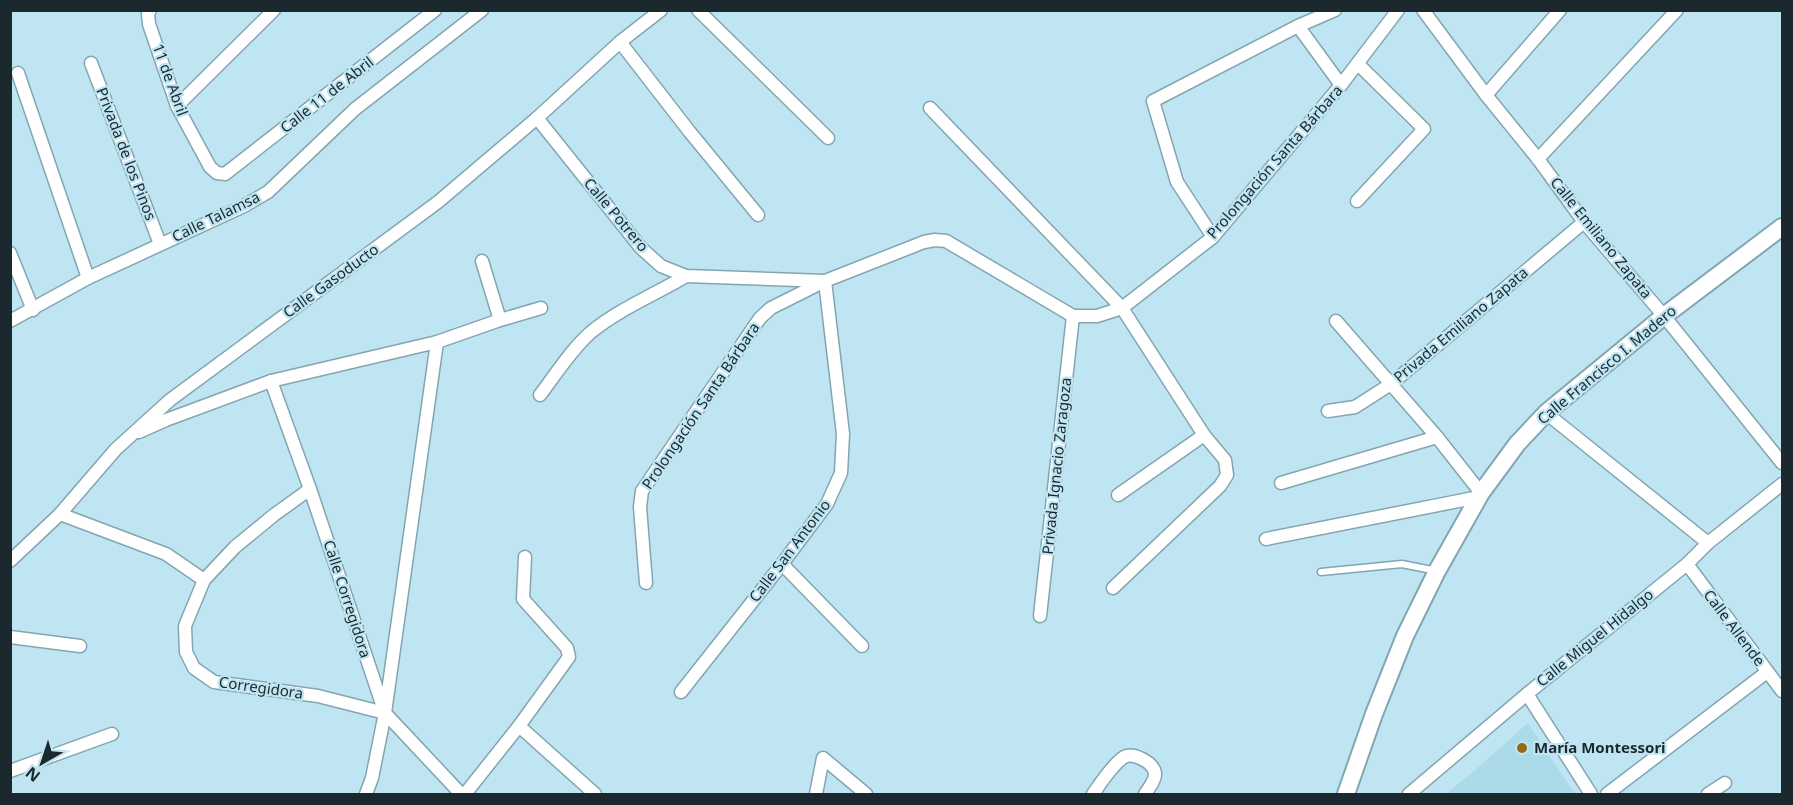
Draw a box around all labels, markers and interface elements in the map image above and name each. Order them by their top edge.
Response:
street label: 11 de Abril [149,41,193,119]
street label: Calle 11 de Abril [276,51,377,137]
street label: Prolongación Santa Bárbara [1202,80,1346,242]
street label: Privada de los Pinos [92,84,162,223]
street label: Calle Emiliano Zapata [1546,172,1657,302]
street label: Calle Potrero [580,173,654,256]
street label: Calle Talamsa [168,186,263,246]
street label: Calle Gasoducto [279,239,382,322]
street label: Privada Emiliano Zapata [1389,262,1532,386]
street label: Calle Francisco I. Madero [1533,300,1680,428]
street label: Prolongación Santa Bárbara [637,318,764,493]
street label: Privada Ignacio Zaragoza [1037,376,1075,555]
street label: Calle San Antonio [744,495,834,606]
street label: Calle Corregidora [319,537,376,660]
street label: Calle Miguel Hidalgo [1532,584,1657,691]
street label: Calle Allende [1700,585,1770,670]
street label: Corregidora [218,671,305,703]
north arrow [12,733,72,793]
place label: María Montessori [1534,737,1666,757]
marker: María Montessori [1515,741,1529,755]
text: N [21,762,45,787]

